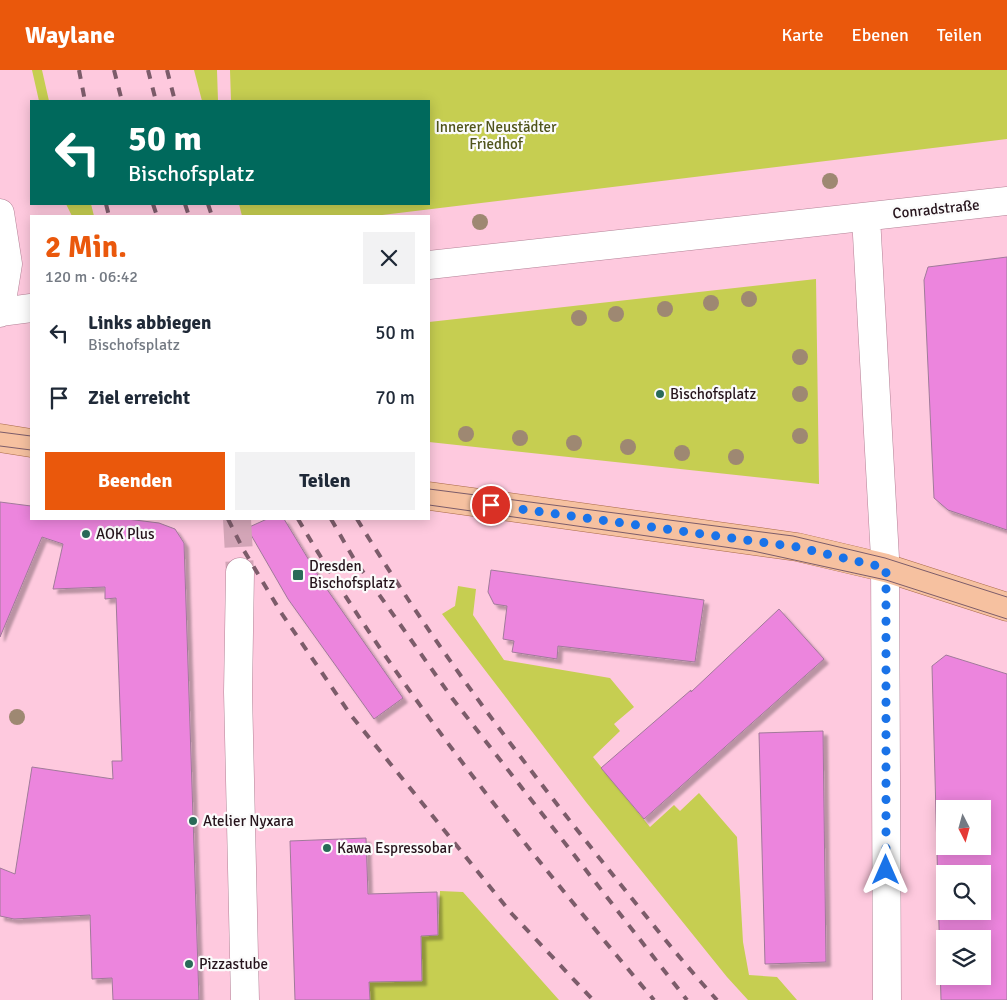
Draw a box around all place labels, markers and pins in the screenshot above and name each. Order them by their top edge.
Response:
place label: Bischofsplatz [670,385,757,403]
marker: Bischofsplatz [654,388,666,400]
pin [470,484,512,526]
place label: AOK Plus [96,525,155,543]
marker: AOK Plus [80,528,92,540]
place label: Dresden Bischofsplatz [309,557,396,592]
marker: Dresden Bischofsplatz [291,568,305,582]
place label: Atelier Nyxara [203,812,294,830]
marker: Atelier Nyxara [187,815,199,827]
place label: Kawa Espressobar [337,839,453,857]
marker: Kawa Espressobar [321,842,333,854]
place label: Pizzastube [199,955,268,973]
marker: Pizzastube [183,958,195,970]

